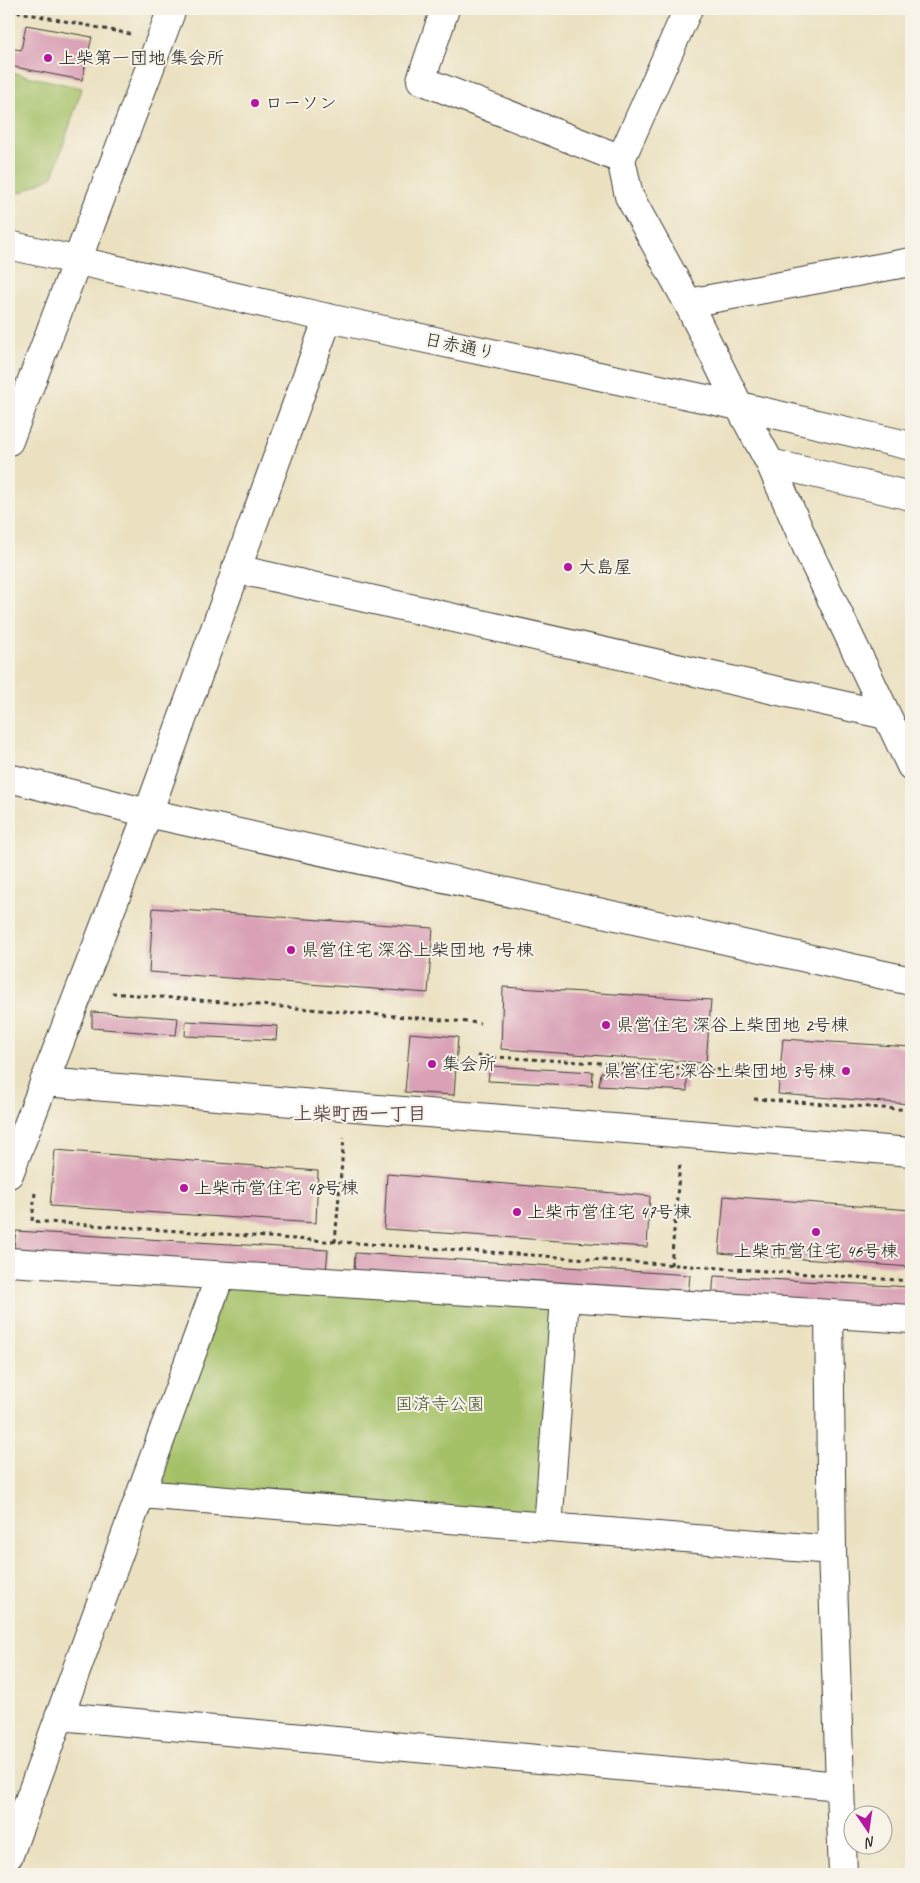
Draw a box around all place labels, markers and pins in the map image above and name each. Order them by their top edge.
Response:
place label: 上柴第一団地 集会所 [58,47,224,69]
marker: 上柴第一団地 集会所 [42,52,54,64]
place label: ローソン [265,92,337,114]
marker: ローソン [249,97,261,109]
place label: 大島屋 [578,556,632,578]
marker: 大島屋 [562,561,574,573]
place label: 県営住宅 深谷上柴団地 1号棟 [301,939,534,961]
marker: 県営住宅 深谷上柴団地 1号棟 [285,944,297,956]
place label: 県営住宅 深谷上柴団地 2号棟 [616,1014,849,1036]
marker: 県営住宅 深谷上柴団地 2号棟 [600,1019,612,1031]
place label: 集会所 [442,1053,496,1075]
marker: 集会所 [426,1058,438,1070]
place label: 県営住宅 深谷上柴団地 3号棟 [603,1060,836,1082]
marker: 県営住宅 深谷上柴団地 3号棟 [840,1065,852,1077]
place label: 上柴市営住宅 48号棟 [194,1177,359,1199]
marker: 上柴市営住宅 48号棟 [178,1182,190,1194]
place label: 上柴市営住宅 47号棟 [527,1201,692,1223]
marker: 上柴市営住宅 47号棟 [511,1206,523,1218]
marker: 上柴市営住宅 46号棟 [810,1226,822,1238]
place label: 上柴市営住宅 46号棟 [734,1240,898,1262]

